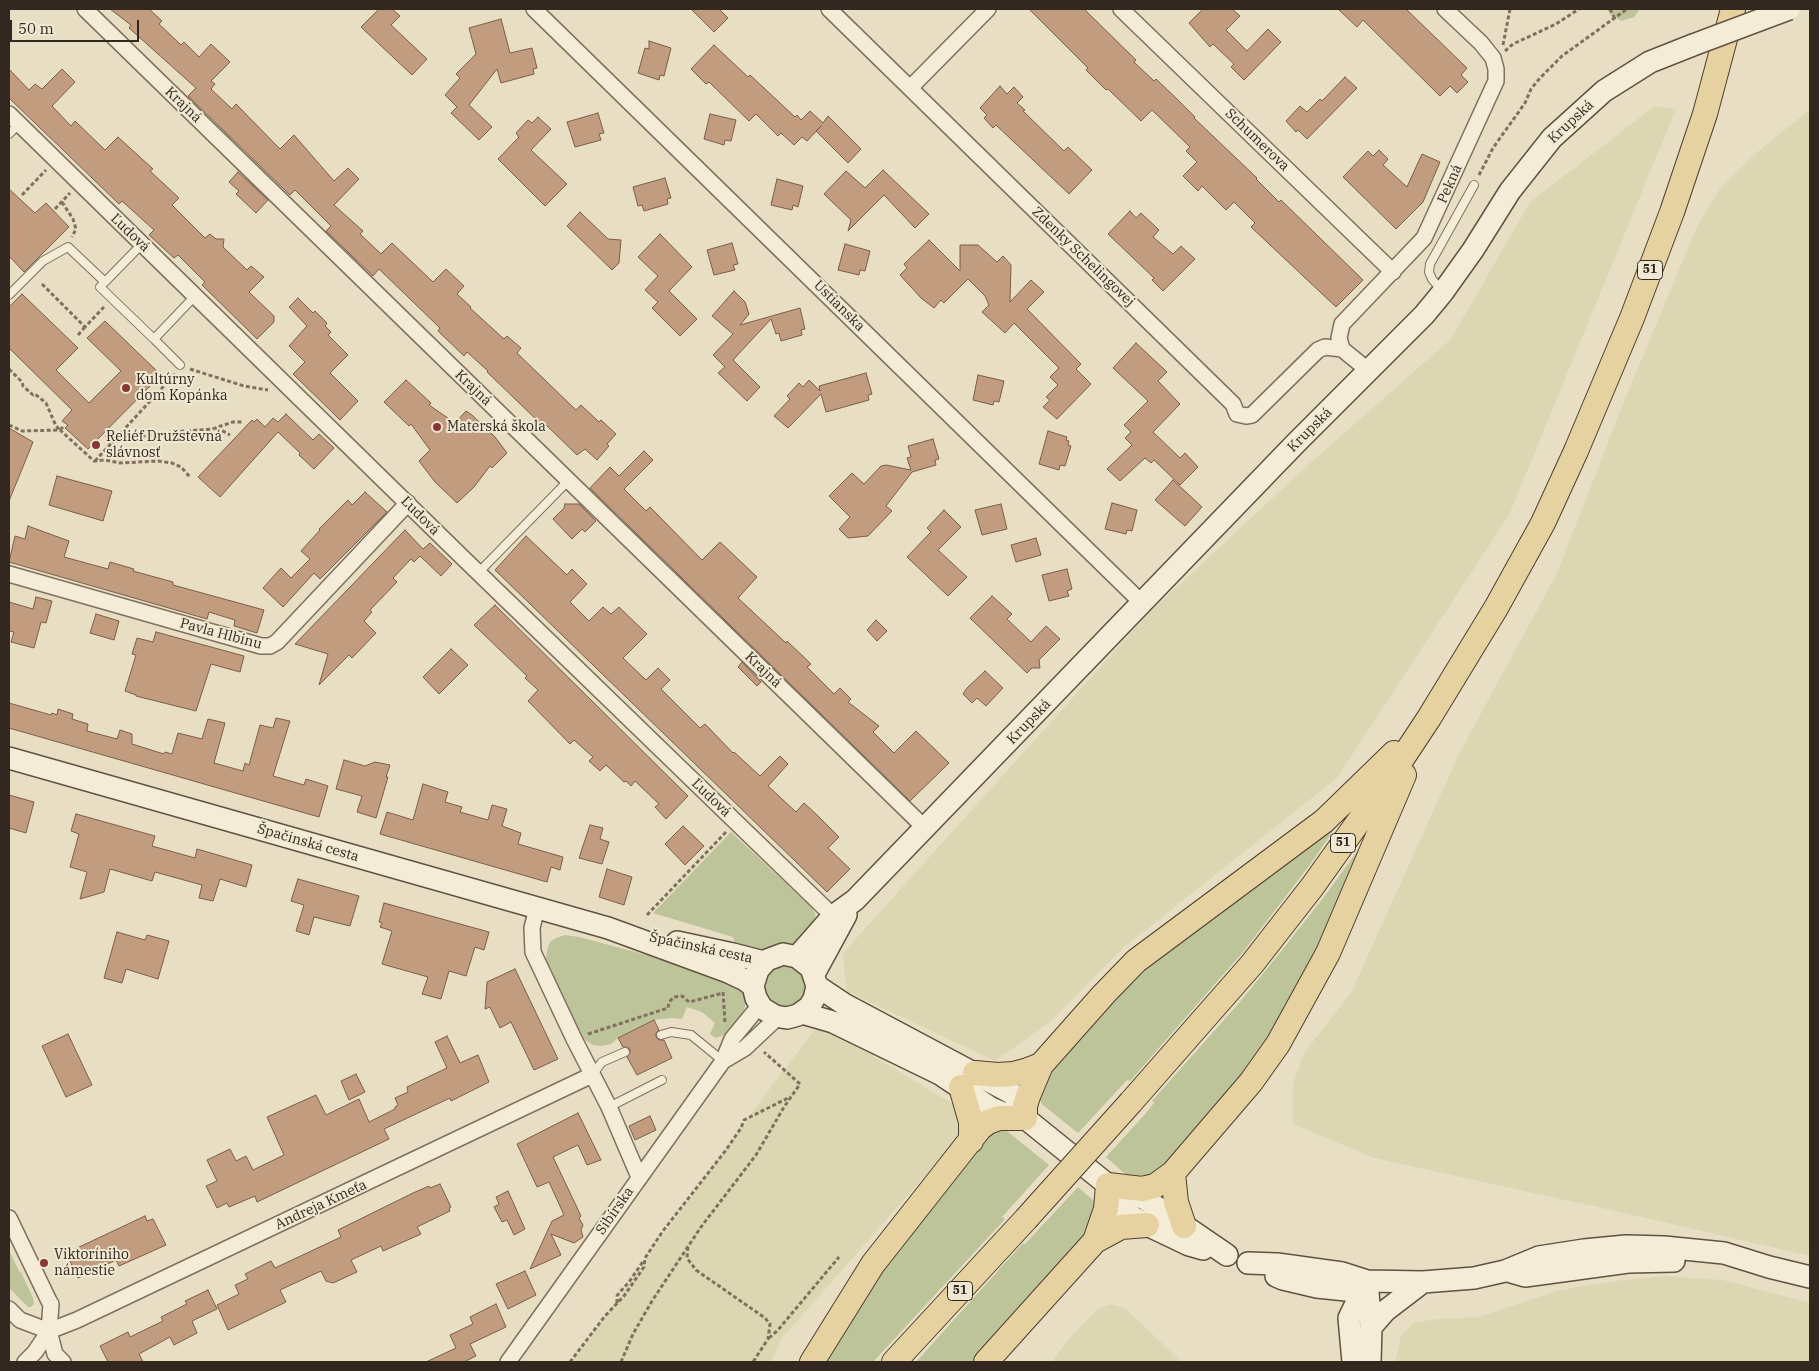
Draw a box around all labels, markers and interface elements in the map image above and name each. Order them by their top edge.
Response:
scale bar [12,10,141,42]
text: 50 m [18,19,54,38]
street label: Krajná [161,84,205,126]
street label: Krupská [1545,97,1597,147]
street label: Schumerova [1221,105,1293,175]
street label: Pekná [1434,162,1466,206]
street label: Zdenky Schelingovej [1028,204,1138,310]
street label: Ľudová [107,210,153,256]
road number: 51 [1638,260,1662,280]
street label: Ustianska [810,277,868,335]
street label: Krajná [451,367,495,409]
place label: Kultúrny dom Kopánka [136,372,228,404]
marker: Kultúrny dom Kopánka [120,382,132,394]
street label: Krupská [1284,404,1336,456]
place label: Materská škola [447,419,546,435]
marker: Materská škola [431,421,443,433]
place label: Reliéf Družstevná slávnosť [106,429,222,462]
marker: Reliéf Družstevná slávnosť [90,439,102,451]
street label: Ľudová [397,493,443,539]
street label: Pavla Hlbinu [178,615,264,653]
street label: Krajná [741,649,785,691]
street label: Krupská [1003,696,1055,748]
street label: Ľudová [688,775,734,821]
street label: Špačinská cesta [255,820,361,866]
road number: 51 [1330,834,1356,852]
street label: Špačinská cesta [648,929,754,967]
street label: Andreja Kmeťa [273,1176,369,1234]
street label: Sibírska [593,1184,637,1238]
place label: Viktoríniho námestie [54,1247,129,1280]
marker: Viktoríniho námestie [38,1257,50,1269]
road number: 51 [948,1282,972,1300]

